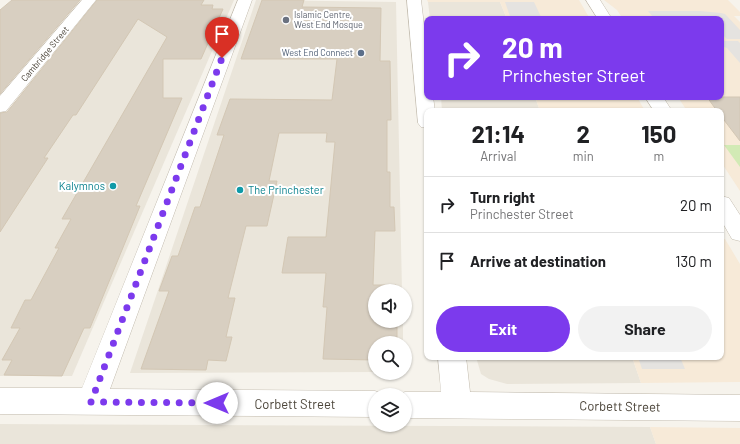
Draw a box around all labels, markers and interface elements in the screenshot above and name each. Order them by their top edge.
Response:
place label: Islamic Centre, West End Mosque [294,9,363,30]
marker: Islamic Centre, West End Mosque [281,15,291,25]
pin [205,17,239,58]
icon: arrive [211,23,233,45]
street label: Cambridge Street [18,24,71,84]
text: 20 m [502,30,563,64]
icon: right [436,32,488,84]
place label: West End Connect [282,47,353,58]
marker: West End Connect [356,48,366,58]
text: Princhester Street [502,64,646,86]
text: 21:14 [472,119,525,148]
text: 2 [576,119,590,148]
text: 150 [641,119,676,148]
text: Arrival [480,148,517,164]
text: min [573,148,594,164]
text: m [653,148,664,164]
place label: Kalymnos [59,179,105,192]
marker: Kalymnos [108,181,118,191]
place label: The Princhester [248,183,324,196]
marker: The Princhester [235,185,245,195]
text: Turn right [470,188,535,206]
icon: right [436,194,458,216]
text: 20 m [680,196,712,214]
text: Princhester Street [470,206,574,222]
icon: arrive [436,250,458,272]
text: Arrive at destination [470,252,606,270]
text: 130 m [675,252,712,270]
map controls [368,284,412,432]
button: sound [368,284,412,328]
button: Exit [436,306,570,352]
button: Share [578,306,712,352]
button: search [368,336,412,380]
position arrow [196,382,238,424]
button: layers [368,388,412,432]
street label: Corbett Street [254,396,336,412]
street label: Corbett Street [579,397,661,415]

